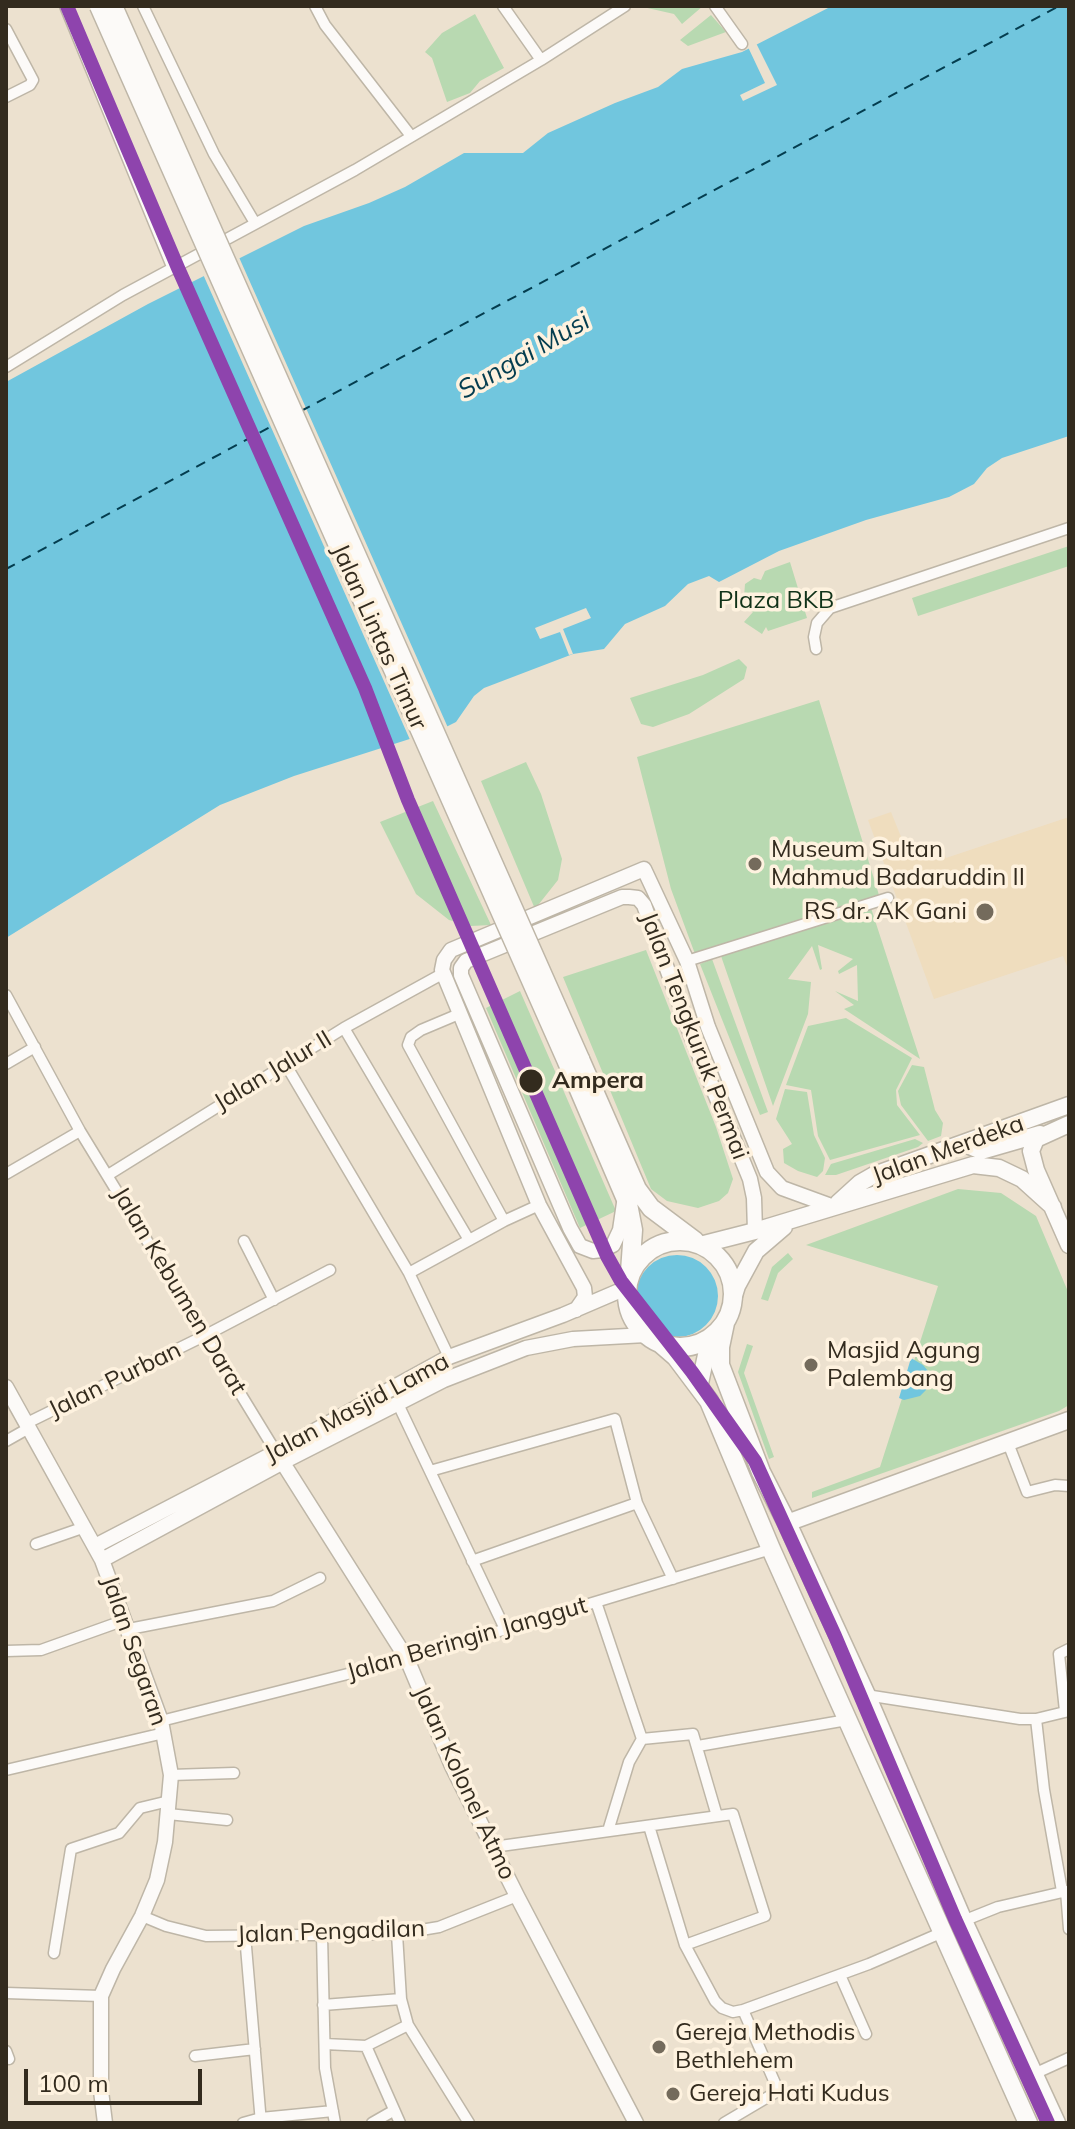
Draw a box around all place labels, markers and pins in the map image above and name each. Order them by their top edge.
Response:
place label: Museum Sultan Mahmud Badaruddin II [771,836,1025,892]
marker: Museum Sultan Mahmud Badaruddin II [746,855,764,873]
place label: RS dr. AK Gani [804,898,967,926]
marker: RS dr. AK Gani [974,901,996,923]
marker: Ampera [517,1067,545,1095]
place label: Ampera [552,1067,644,1095]
place label: Masjid Agung Palembang [827,1337,980,1393]
marker: Masjid Agung Palembang [802,1356,820,1374]
place label: Gereja Methodis Bethlehem [675,2019,855,2075]
marker: Gereja Methodis Bethlehem [650,2038,668,2056]
place label: Gereja Hati Kudus [689,2080,890,2108]
marker: Gereja Hati Kudus [664,2085,682,2103]

